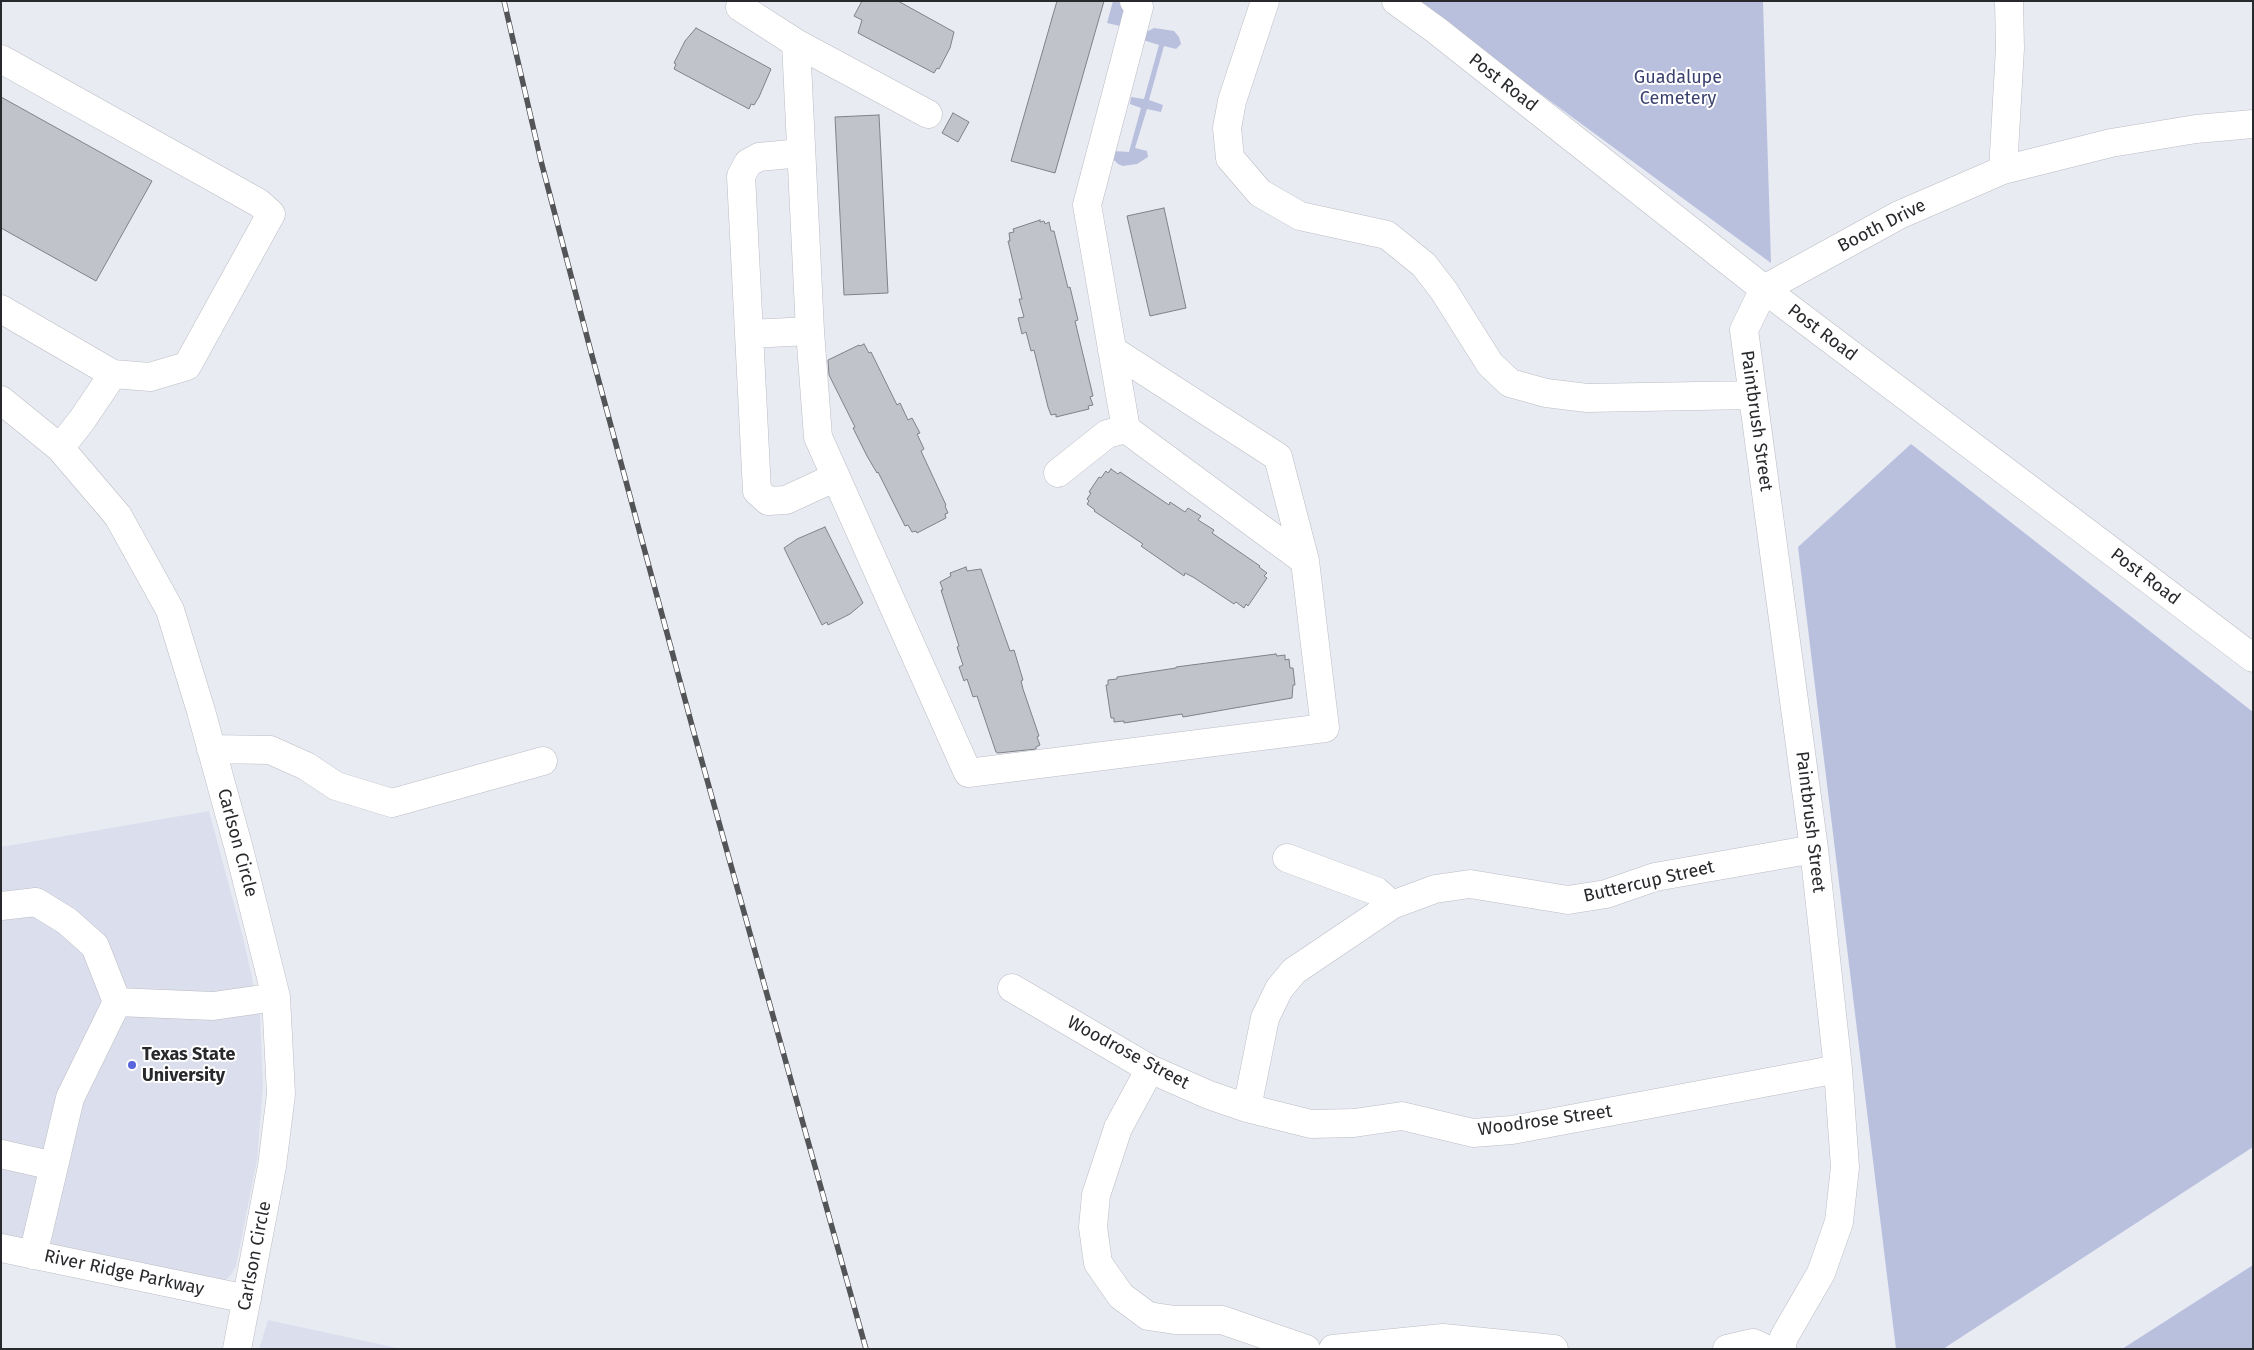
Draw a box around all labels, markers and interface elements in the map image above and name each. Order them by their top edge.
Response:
street label: Post Road [1464,49,1542,117]
park label: Guadalupe Cemetery [1634,67,1722,110]
street label: Booth Drive [1834,195,1930,257]
street label: Post Road [1783,300,1861,366]
street label: Paintbrush Street [1735,349,1777,493]
street label: Post Road [2106,544,2184,610]
street label: Paintbrush Street [1791,750,1829,894]
street label: Carlson Circle [212,786,262,900]
street label: Buttercup Street [1582,856,1716,908]
street label: Woodrose Street [1063,1012,1193,1094]
place label: Texas State University [142,1044,235,1086]
marker: Texas State University [126,1059,138,1071]
street label: Woodrose Street [1477,1101,1613,1141]
street label: Carlson Circle [234,1199,276,1313]
street label: River Ridge Parkway [42,1245,206,1301]

